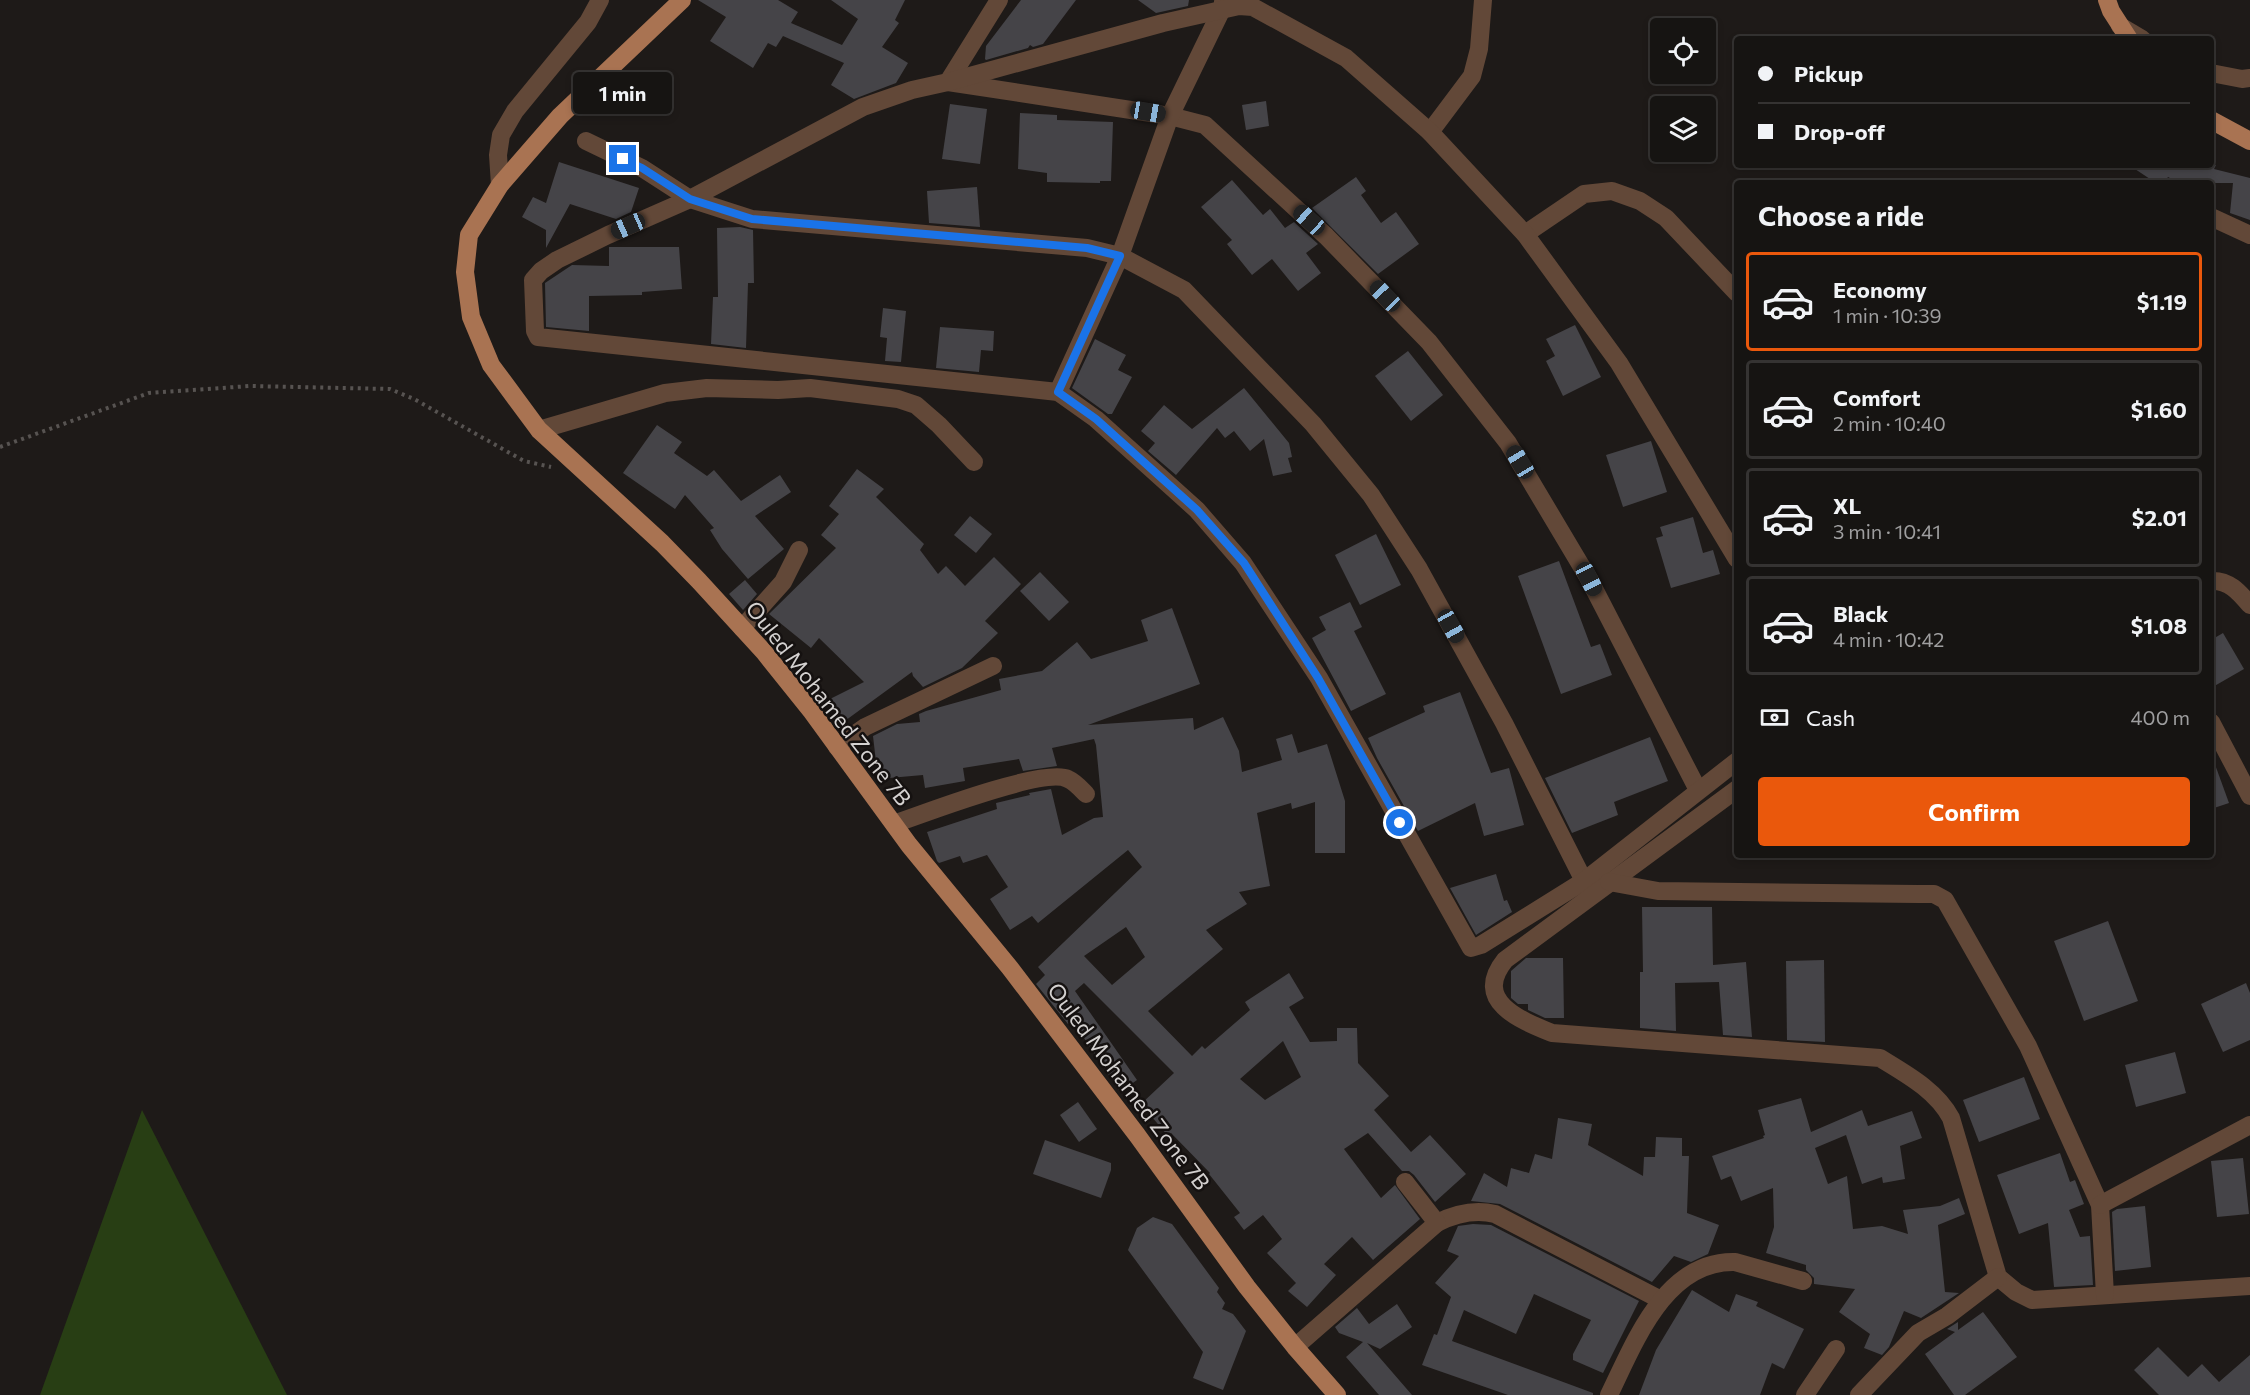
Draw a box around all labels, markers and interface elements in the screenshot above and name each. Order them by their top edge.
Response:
map controls [1650,18,1716,162]
button: locate [1650,18,1716,84]
text: Pickup [1794,60,1863,87]
callout: 1 min [574,72,672,114]
text: 1 min [599,81,646,105]
button: layers [1650,96,1716,162]
car [1129,100,1167,124]
text: Drop-off [1794,118,1885,145]
route end [609,145,636,172]
text: Choose a ride [1758,199,1924,232]
car [1290,201,1328,239]
car [608,210,648,242]
icon: car [1761,275,1815,329]
text: Economy [1833,276,1927,303]
car [1366,277,1404,315]
text: $1.19 [2137,288,2187,315]
text: 1 min · 10:39 [1833,303,1942,327]
icon: car [1761,383,1815,437]
text: Comfort [1833,384,1921,411]
text: $1.60 [2131,396,2187,423]
text: 2 min · 10:40 [1833,411,1946,435]
car [1503,442,1537,482]
icon: car [1761,491,1815,545]
text: XL [1833,492,1861,519]
text: $2.01 [2132,504,2187,531]
text: 3 min · 10:41 [1833,519,1941,543]
car [1573,559,1605,599]
street label: Ouled Mohamed Zone 7B [741,595,917,811]
icon: car [1761,599,1815,653]
text: Black [1833,600,1888,627]
car [1434,606,1468,646]
text: $1.08 [2131,612,2187,639]
text: 4 min · 10:42 [1833,627,1944,651]
icon: cash [1758,701,1791,734]
text: Cash [1806,704,1855,731]
text: 400 m [2131,705,2190,729]
button: Confirm [1758,777,2190,846]
route start [1386,809,1413,836]
street label: Ouled Mohamed Zone 7B [1042,977,1216,1195]

